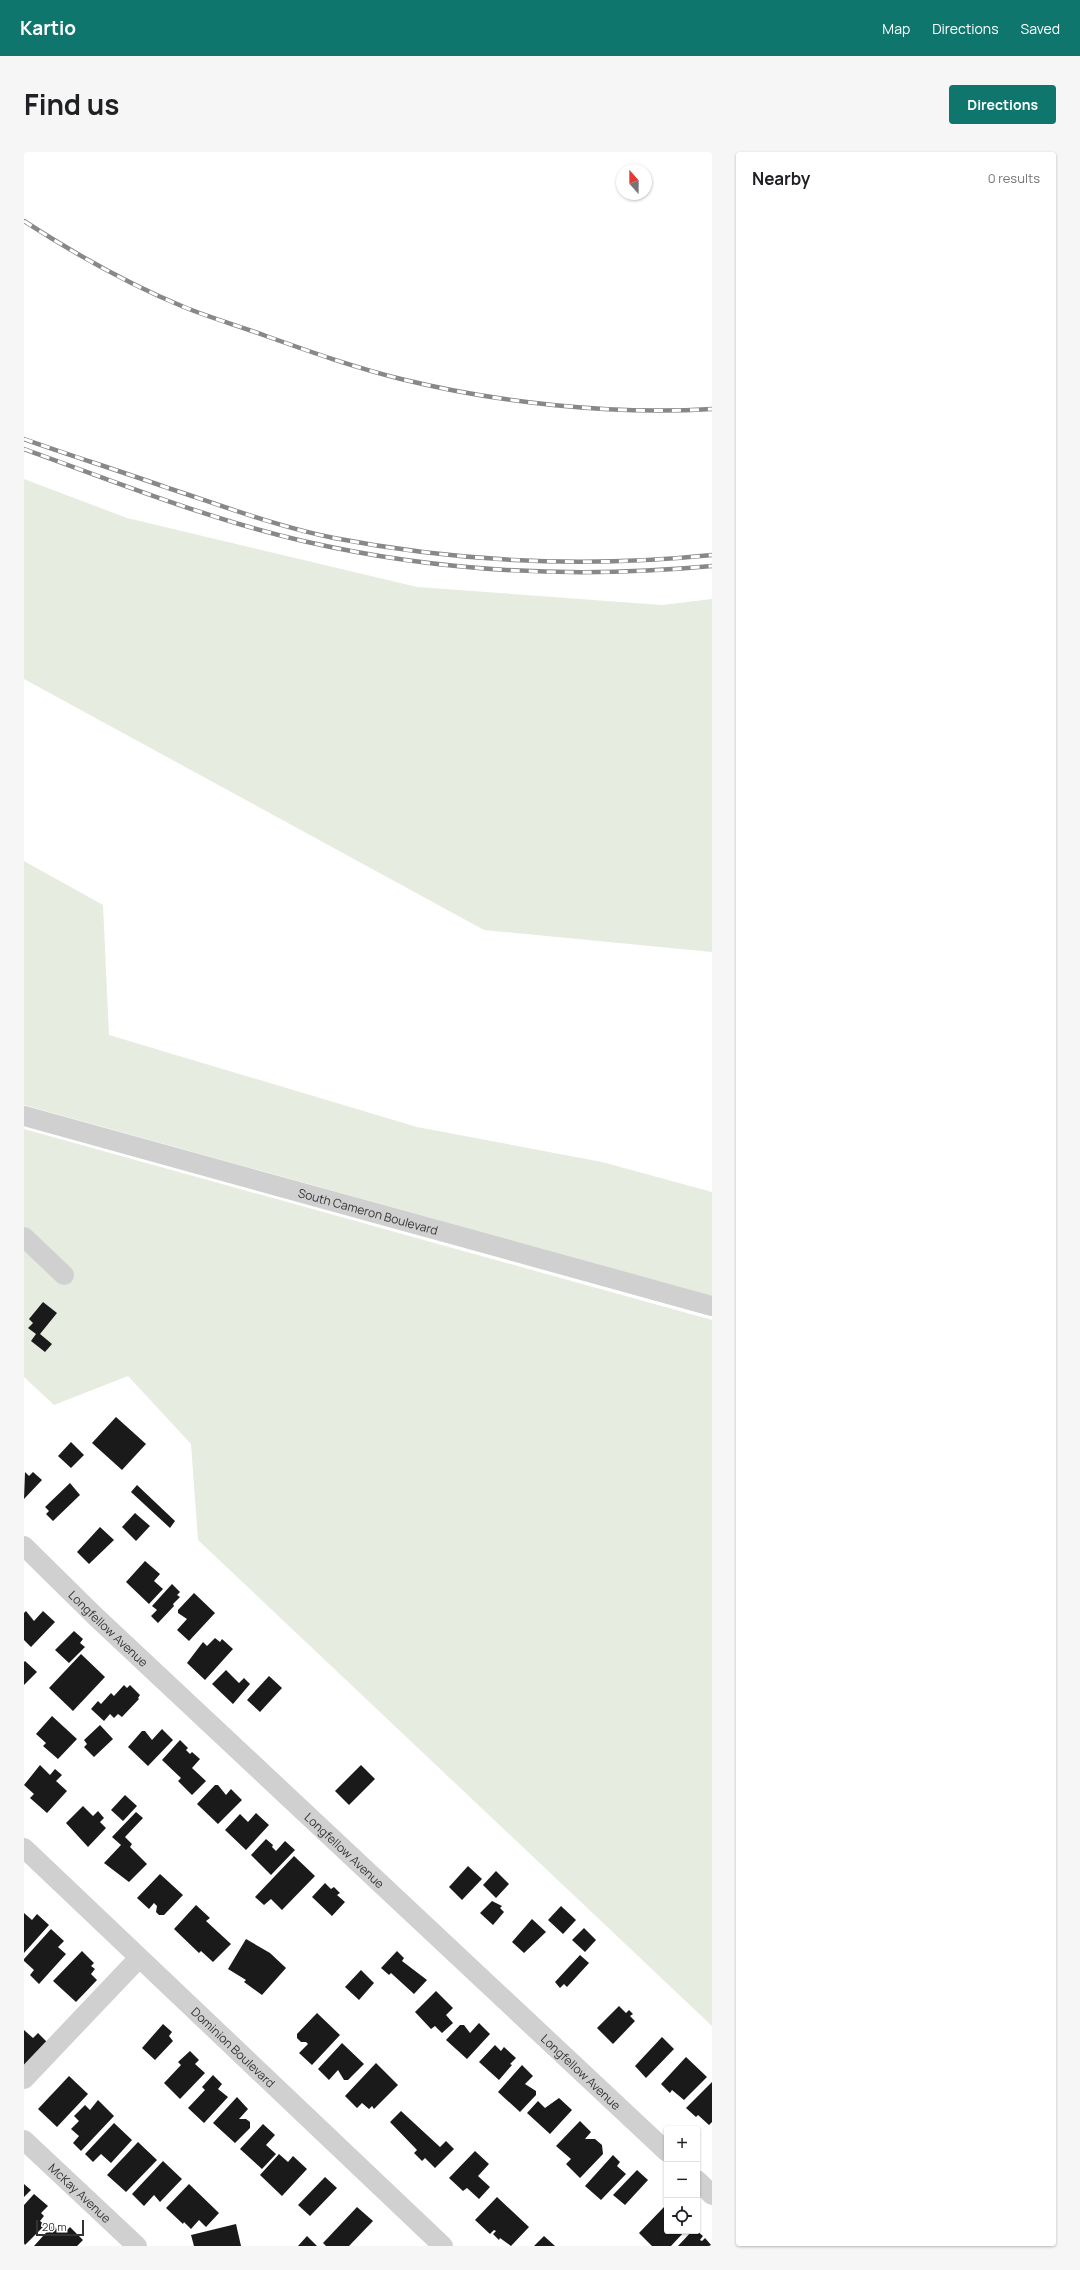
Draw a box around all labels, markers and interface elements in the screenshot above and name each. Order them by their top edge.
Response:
text: Kartio [20,15,76,41]
text: Map [882,19,910,38]
text: Directions [932,19,999,38]
text: Saved [1021,19,1060,38]
text: Find us [24,85,119,123]
button: Directions [949,85,1056,124]
north arrow [616,164,652,200]
text: Nearby [752,167,810,190]
text: 0 results [988,169,1040,187]
street label: South Cameron Boulevard [296,1184,440,1238]
street label: Longfellow Avenue [65,1586,152,1670]
street label: Longfellow Avenue [301,1808,388,1892]
street label: Dominion Boulevard [188,2003,279,2091]
street label: Longfellow Avenue [538,2030,625,2113]
map controls [664,2126,700,2234]
button: + [664,2126,700,2162]
street label: McKay Avenue [45,2159,115,2226]
button: − [664,2162,700,2198]
button: locate [664,2198,700,2234]
scale bar [36,2218,84,2237]
text: 20 m [42,2219,67,2234]

